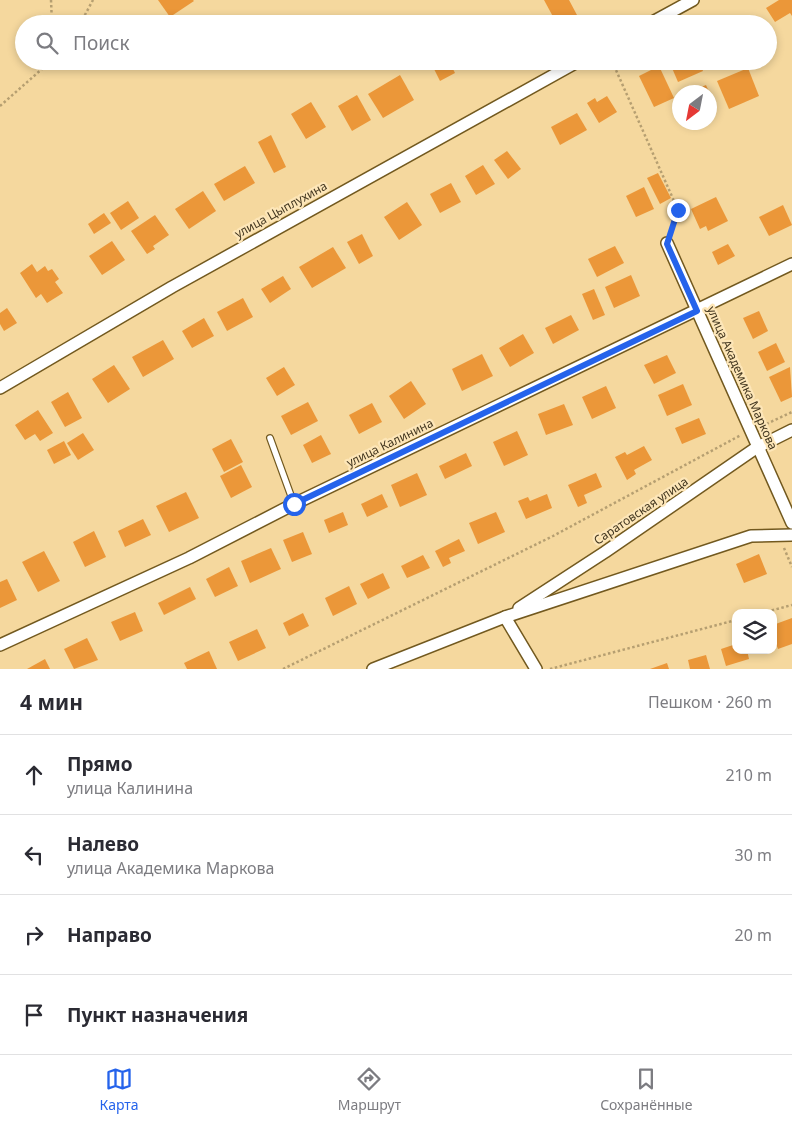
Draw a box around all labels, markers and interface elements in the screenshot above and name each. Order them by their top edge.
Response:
search box [15,15,777,70]
icon: search [33,29,61,57]
text: Поиск [73,30,129,56]
north arrow [672,85,717,130]
street label: улица Цыплухина [232,177,330,242]
route end [667,199,690,222]
street label: улица Академика Маркова [703,303,782,452]
street label: улица Калинина [344,414,436,471]
street label: Саратовская улица [590,473,691,548]
route start [283,493,306,516]
map controls [732,609,777,654]
button: layers [732,609,777,654]
text: 4 мин [20,688,83,716]
text: Пешком · 260 m [648,691,772,713]
text: Прямо [67,751,133,777]
icon: ahead [20,761,48,789]
text: 210 m [725,764,772,786]
text: улица Калинина [67,777,193,799]
text: Налево [67,831,139,857]
icon: left [20,841,48,869]
text: 30 m [735,844,772,866]
text: улица Академика Маркова [67,857,275,879]
icon: right [20,921,48,949]
text: Направо [67,922,152,948]
text: 20 m [735,924,772,946]
icon: arrive [20,1001,48,1029]
text: Пункт назначения [67,1002,248,1028]
tab: Карта [100,1065,139,1114]
tab: Маршрут [338,1065,401,1114]
tab: Сохранённые [600,1065,692,1114]

